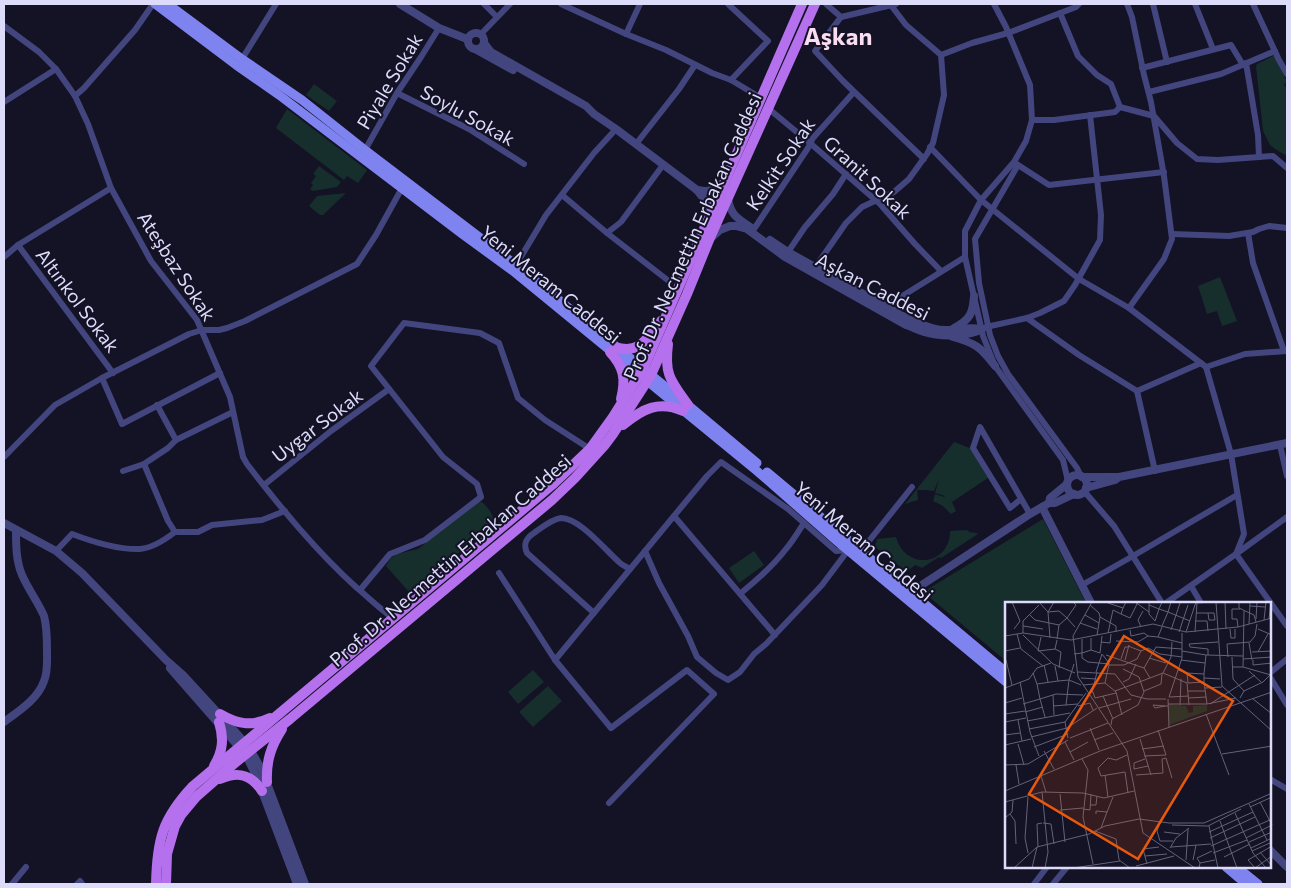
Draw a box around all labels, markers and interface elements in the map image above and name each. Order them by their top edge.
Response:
district label: Aşkan [804,21,872,50]
street label: Piyale Sokak [351,29,427,133]
street label: Soylu Sokak [417,80,519,150]
street label: Prof. Dr. Necmettin Erbakan Caddesi [618,89,766,383]
street label: Kelkit Sokak [741,113,819,215]
street label: Granit Sokak [819,131,917,223]
street label: Ateşbaz Sokak [133,207,221,325]
street label: Yeni Meram Caddesi [476,220,626,348]
street label: Altınkol Sokak [31,243,125,357]
street label: Aşkan Caddesi [812,247,934,325]
street label: Uygar Sokak [267,383,367,467]
street label: Prof. Dr. Necmettin Erbakan Caddesi [325,449,575,671]
street label: Yeni Meram Caddesi [790,476,938,606]
inset map [1005,602,1271,868]

